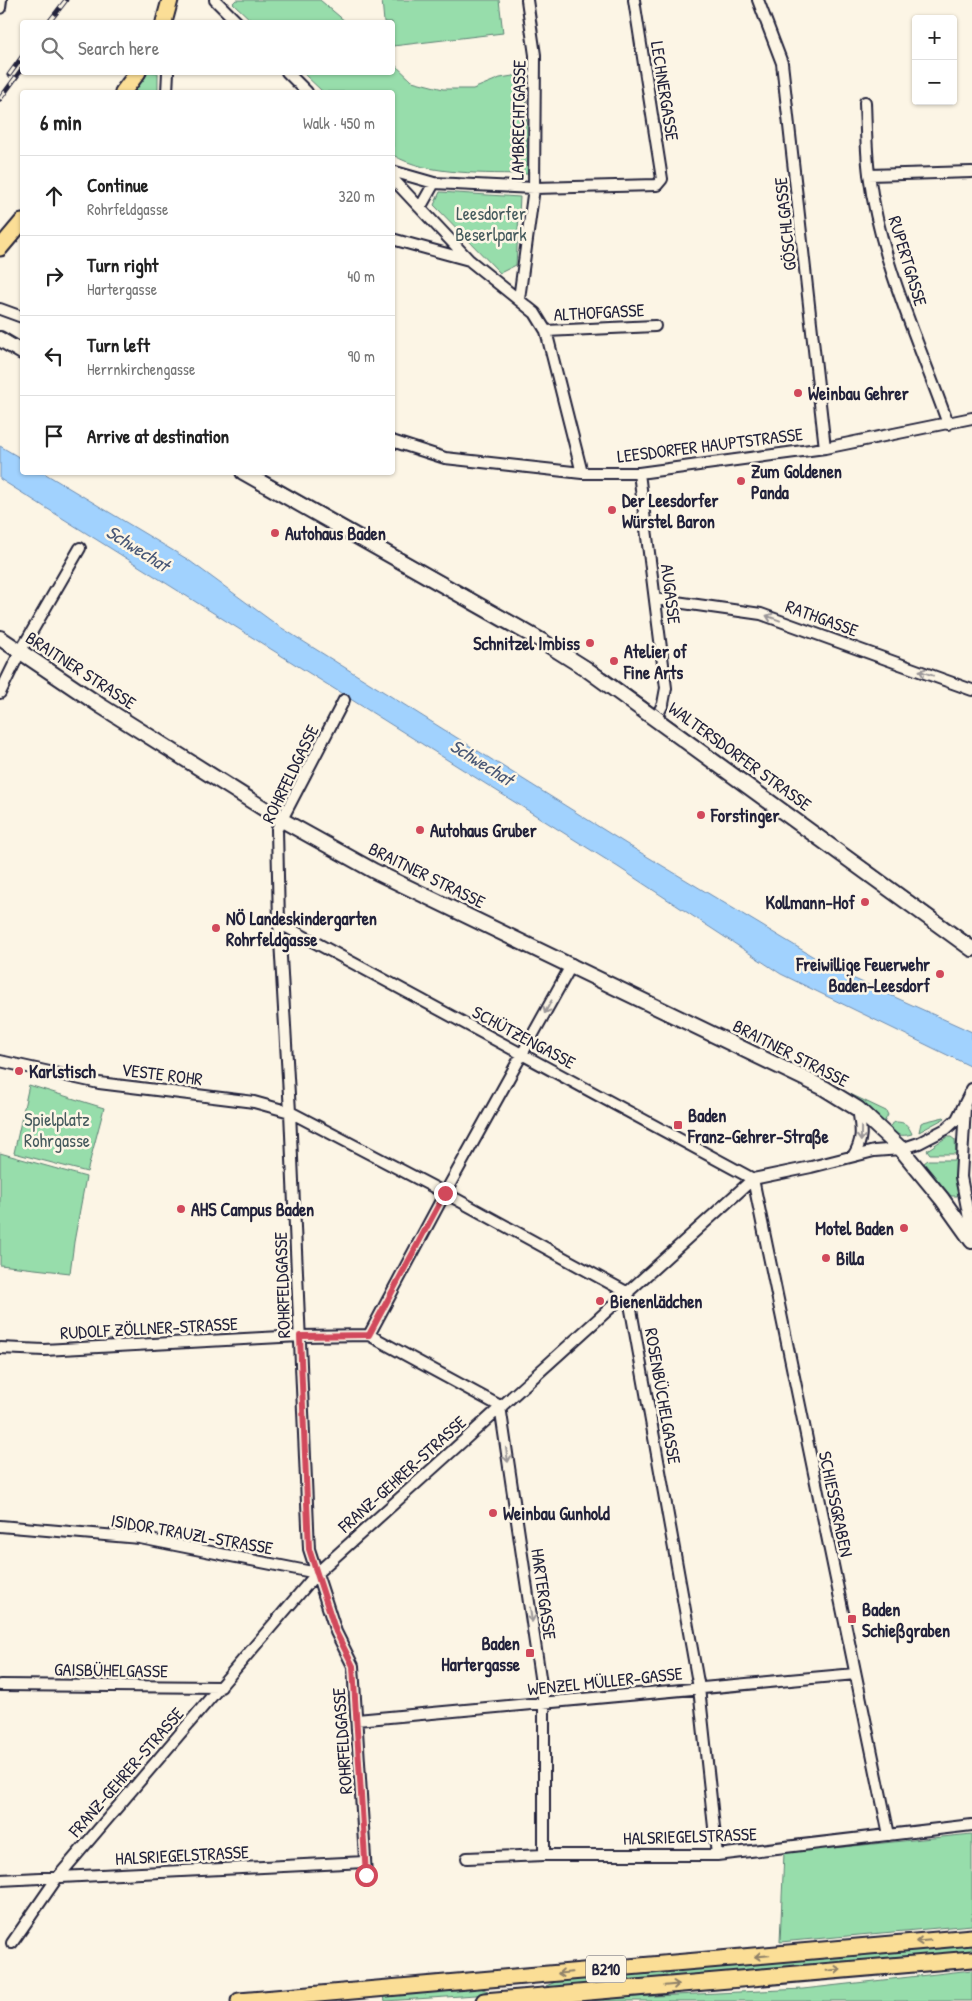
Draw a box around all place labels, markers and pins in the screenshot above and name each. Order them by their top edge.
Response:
place label: Weinbau Gehrer [808,381,909,406]
marker: Weinbau Gehrer [792,387,804,399]
place label: Zum Goldenen Panda [751,459,842,505]
marker: Zum Goldenen Panda [735,475,747,487]
place label: Der Leesdorfer Würstel Baron [622,488,719,534]
marker: Der Leesdorfer Würstel Baron [606,504,618,516]
place label: Autohaus Baden [285,521,386,546]
marker: Autohaus Baden [269,527,281,539]
place label: Schnitzel Imbiss [473,631,580,656]
marker: Schnitzel Imbiss [584,637,596,649]
place label: Atelier of Fine Arts [623,639,687,685]
marker: Atelier of Fine Arts [608,655,620,667]
place label: Forstinger [710,803,779,829]
marker: Forstinger [695,809,707,821]
place label: Autohaus Gruber [430,818,537,843]
marker: Autohaus Gruber [414,824,426,836]
place label: Kollmann-Hof [766,890,856,915]
marker: Kollmann-Hof [859,896,871,908]
place label: NÖ Landeskindergarten Rohrfeldgasse [226,906,377,953]
marker: NÖ Landeskindergarten Rohrfeldgasse [210,922,222,934]
place label: Freiwillige Feuerwehr Baden-Leesdorf [795,952,931,998]
marker: Freiwillige Feuerwehr Baden-Leesdorf [934,968,946,980]
place label: Karlstisch [29,1059,96,1084]
marker: Karlstisch [13,1065,25,1077]
place label: Baden Franz-Gehrer-Straße [687,1103,829,1150]
marker: Baden Franz-Gehrer-Straße [672,1119,684,1131]
place label: AHS Campus Baden [191,1197,314,1223]
marker: AHS Campus Baden [175,1203,187,1215]
place label: Motel Baden [815,1216,894,1241]
marker: Motel Baden [898,1222,910,1234]
place label: Billa [836,1246,865,1271]
marker: Billa [820,1252,832,1264]
place label: Bienenlädchen [610,1289,702,1314]
marker: Bienenlädchen [594,1295,606,1307]
place label: Weinbau Gunhold [503,1501,610,1526]
marker: Weinbau Gunhold [487,1507,499,1519]
place label: Baden Schießgraben [862,1597,950,1644]
marker: Baden Schießgraben [846,1613,858,1625]
place label: Baden Hartergasse [441,1631,521,1678]
marker: Baden Hartergasse [524,1647,536,1659]

